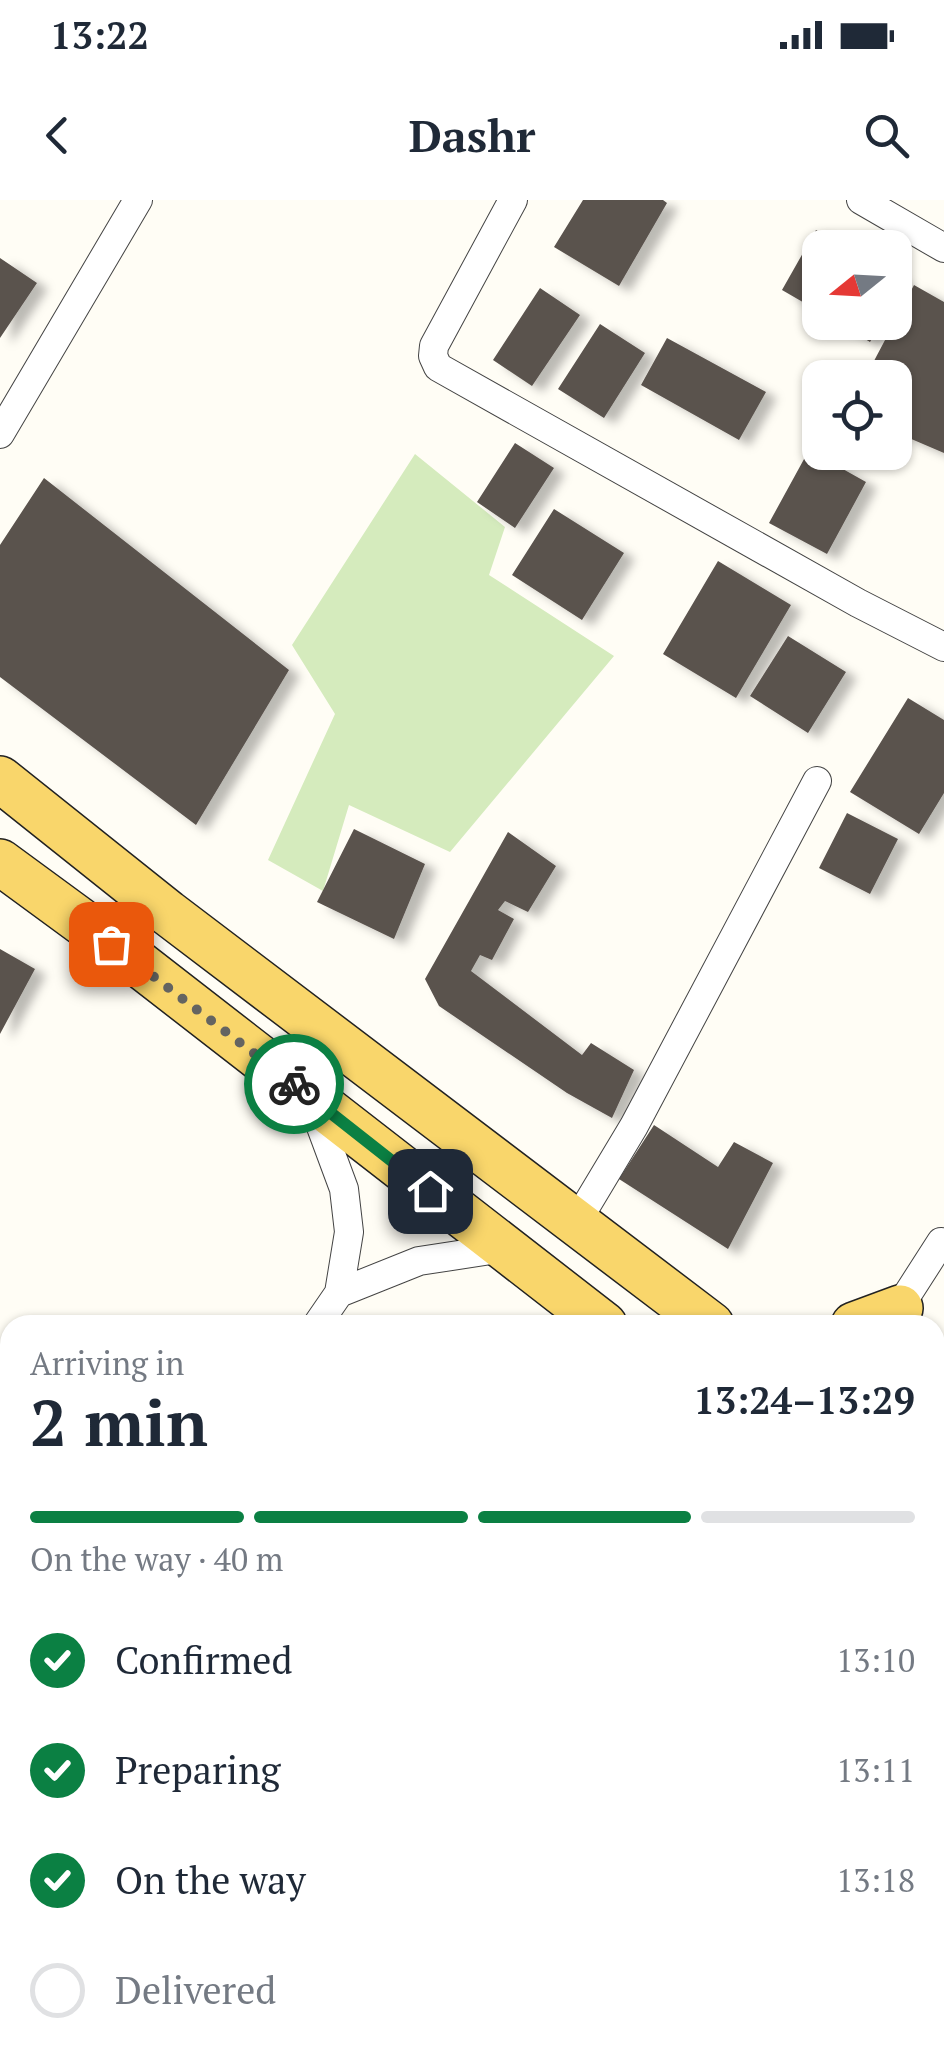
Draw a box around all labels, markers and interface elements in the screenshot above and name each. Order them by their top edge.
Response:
text: 13:22 [50,10,149,60]
text: Dashr [409,105,535,165]
icon: back [30,108,85,163]
icon: search [859,108,914,163]
north arrow [802,230,912,340]
map controls [802,230,912,470]
button: locate [802,360,912,470]
pin [69,902,154,987]
icon: bag [84,917,139,972]
courier [244,1034,344,1134]
icon: bike [267,1057,322,1112]
pin [388,1149,473,1234]
icon: home [403,1164,458,1219]
text: Arriving in [30,1342,184,1384]
text: 13:24–13:29 [693,1375,915,1425]
text: 2 min [30,1378,208,1465]
text: On the way · 40 m [30,1538,283,1580]
icon: check [30,1633,85,1688]
text: Confirmed [115,1635,293,1685]
text: 13:10 [836,1639,915,1681]
icon: check [30,1743,85,1798]
text: Preparing [115,1745,281,1795]
text: 13:11 [836,1749,915,1791]
icon: check [30,1853,85,1908]
text: On the way [115,1855,306,1905]
text: 13:18 [836,1859,915,1901]
text: Delivered [115,1965,276,2015]

